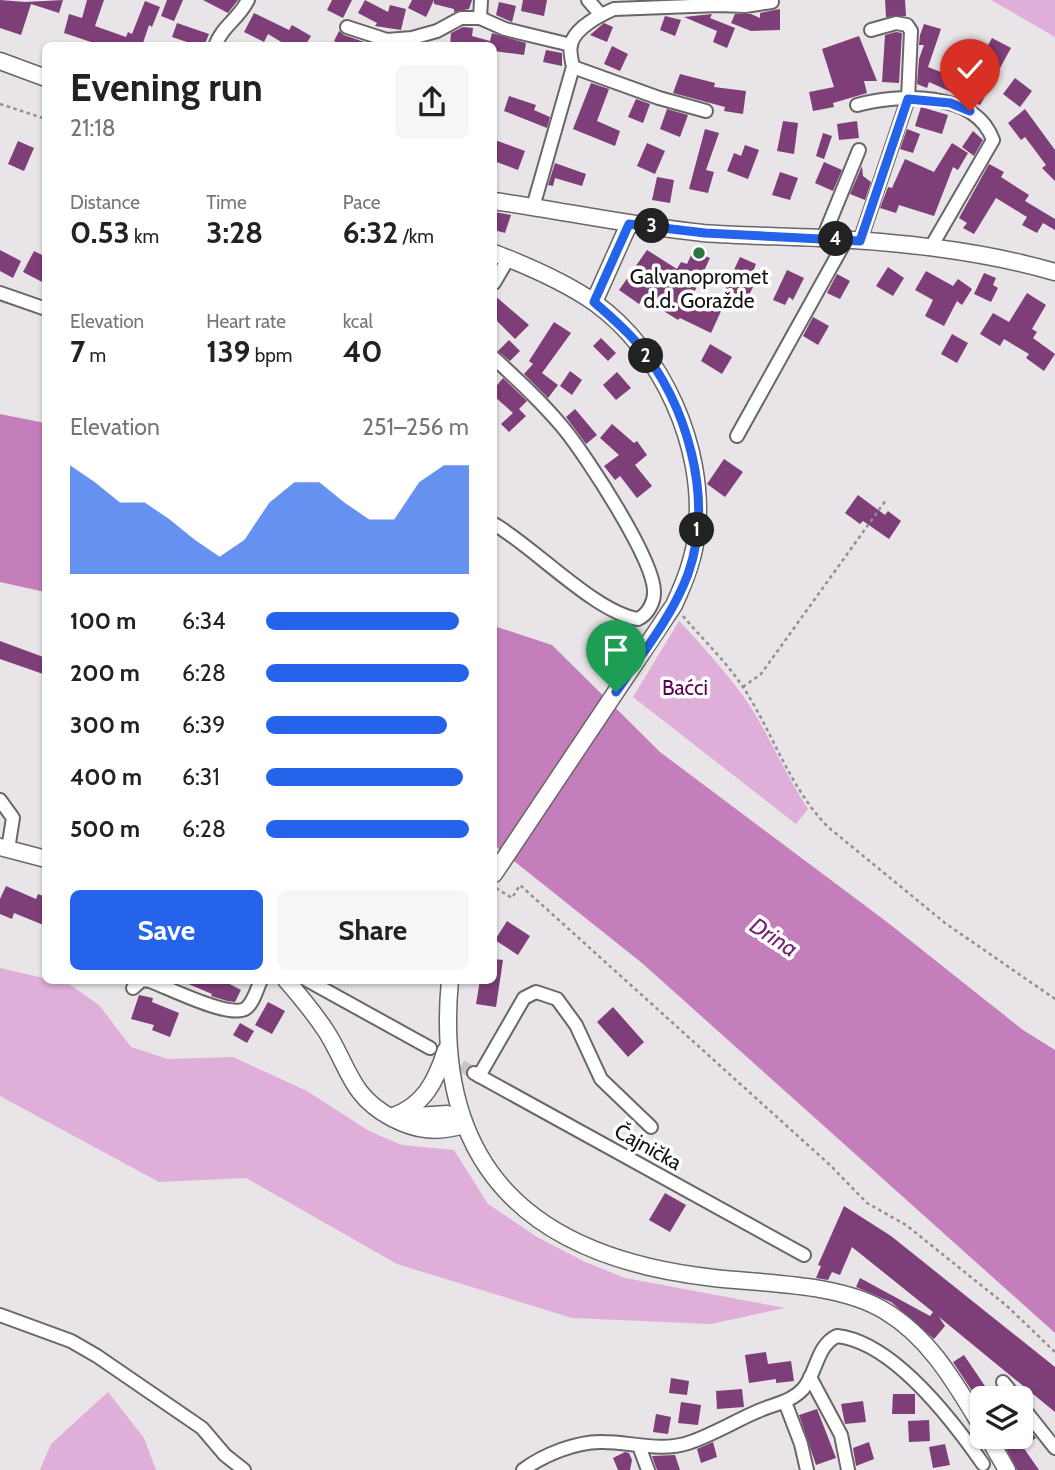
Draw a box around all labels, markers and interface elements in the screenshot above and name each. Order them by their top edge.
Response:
pin [940,39,1000,111]
icon: check [951,50,989,88]
text: Evening run [70,64,263,111]
button: share [395,65,469,139]
text: 21:18 [70,114,116,142]
text: Distance [70,191,140,214]
text: Time [206,191,247,214]
text: Pace [343,191,381,214]
pin: 3 [634,208,670,244]
text: 0.53 [70,214,130,251]
text: 3:28 [206,214,263,251]
text: 6:32 [343,214,398,251]
text: 3 [646,214,657,237]
pin: 4 [818,222,854,256]
text: km [130,225,159,248]
text: /km [398,225,434,248]
text: 4 [830,227,841,250]
marker: Galvanopromet d.d. Goražde [691,245,707,261]
place label: Galvanopromet d.d. Goražde [630,264,768,313]
text: Elevation [70,310,144,333]
text: Heart rate [206,310,286,333]
text: kcal [343,310,373,333]
text: 7 [70,333,85,370]
text: 139 [206,333,250,370]
text: 40 [343,333,382,370]
pin: 2 [628,338,664,374]
text: m [85,344,106,367]
text: bpm [250,344,293,367]
text: 2 [640,344,651,367]
text: Elevation [70,413,160,441]
text: 251–256 m [362,413,469,441]
pin: 1 [680,512,714,548]
text: 1 [693,518,700,541]
text: 100 m [70,607,136,635]
text: 6:34 [182,607,226,635]
pin [586,620,646,692]
icon: arrive [597,631,635,669]
text: 200 m [70,659,140,687]
text: 6:28 [182,659,226,687]
park label: Baćci [662,675,708,700]
text: 300 m [70,711,140,739]
text: 6:39 [182,711,225,739]
text: 400 m [70,763,142,791]
text: 6:31 [182,763,220,791]
text: 500 m [70,815,140,843]
text: 6:28 [182,815,226,843]
button: Save [70,890,263,970]
button: Share [277,890,469,970]
water label: Drina [745,911,803,963]
street label: Čajnička [610,1118,686,1176]
map controls [970,1386,1033,1449]
button: layers [970,1386,1033,1449]

